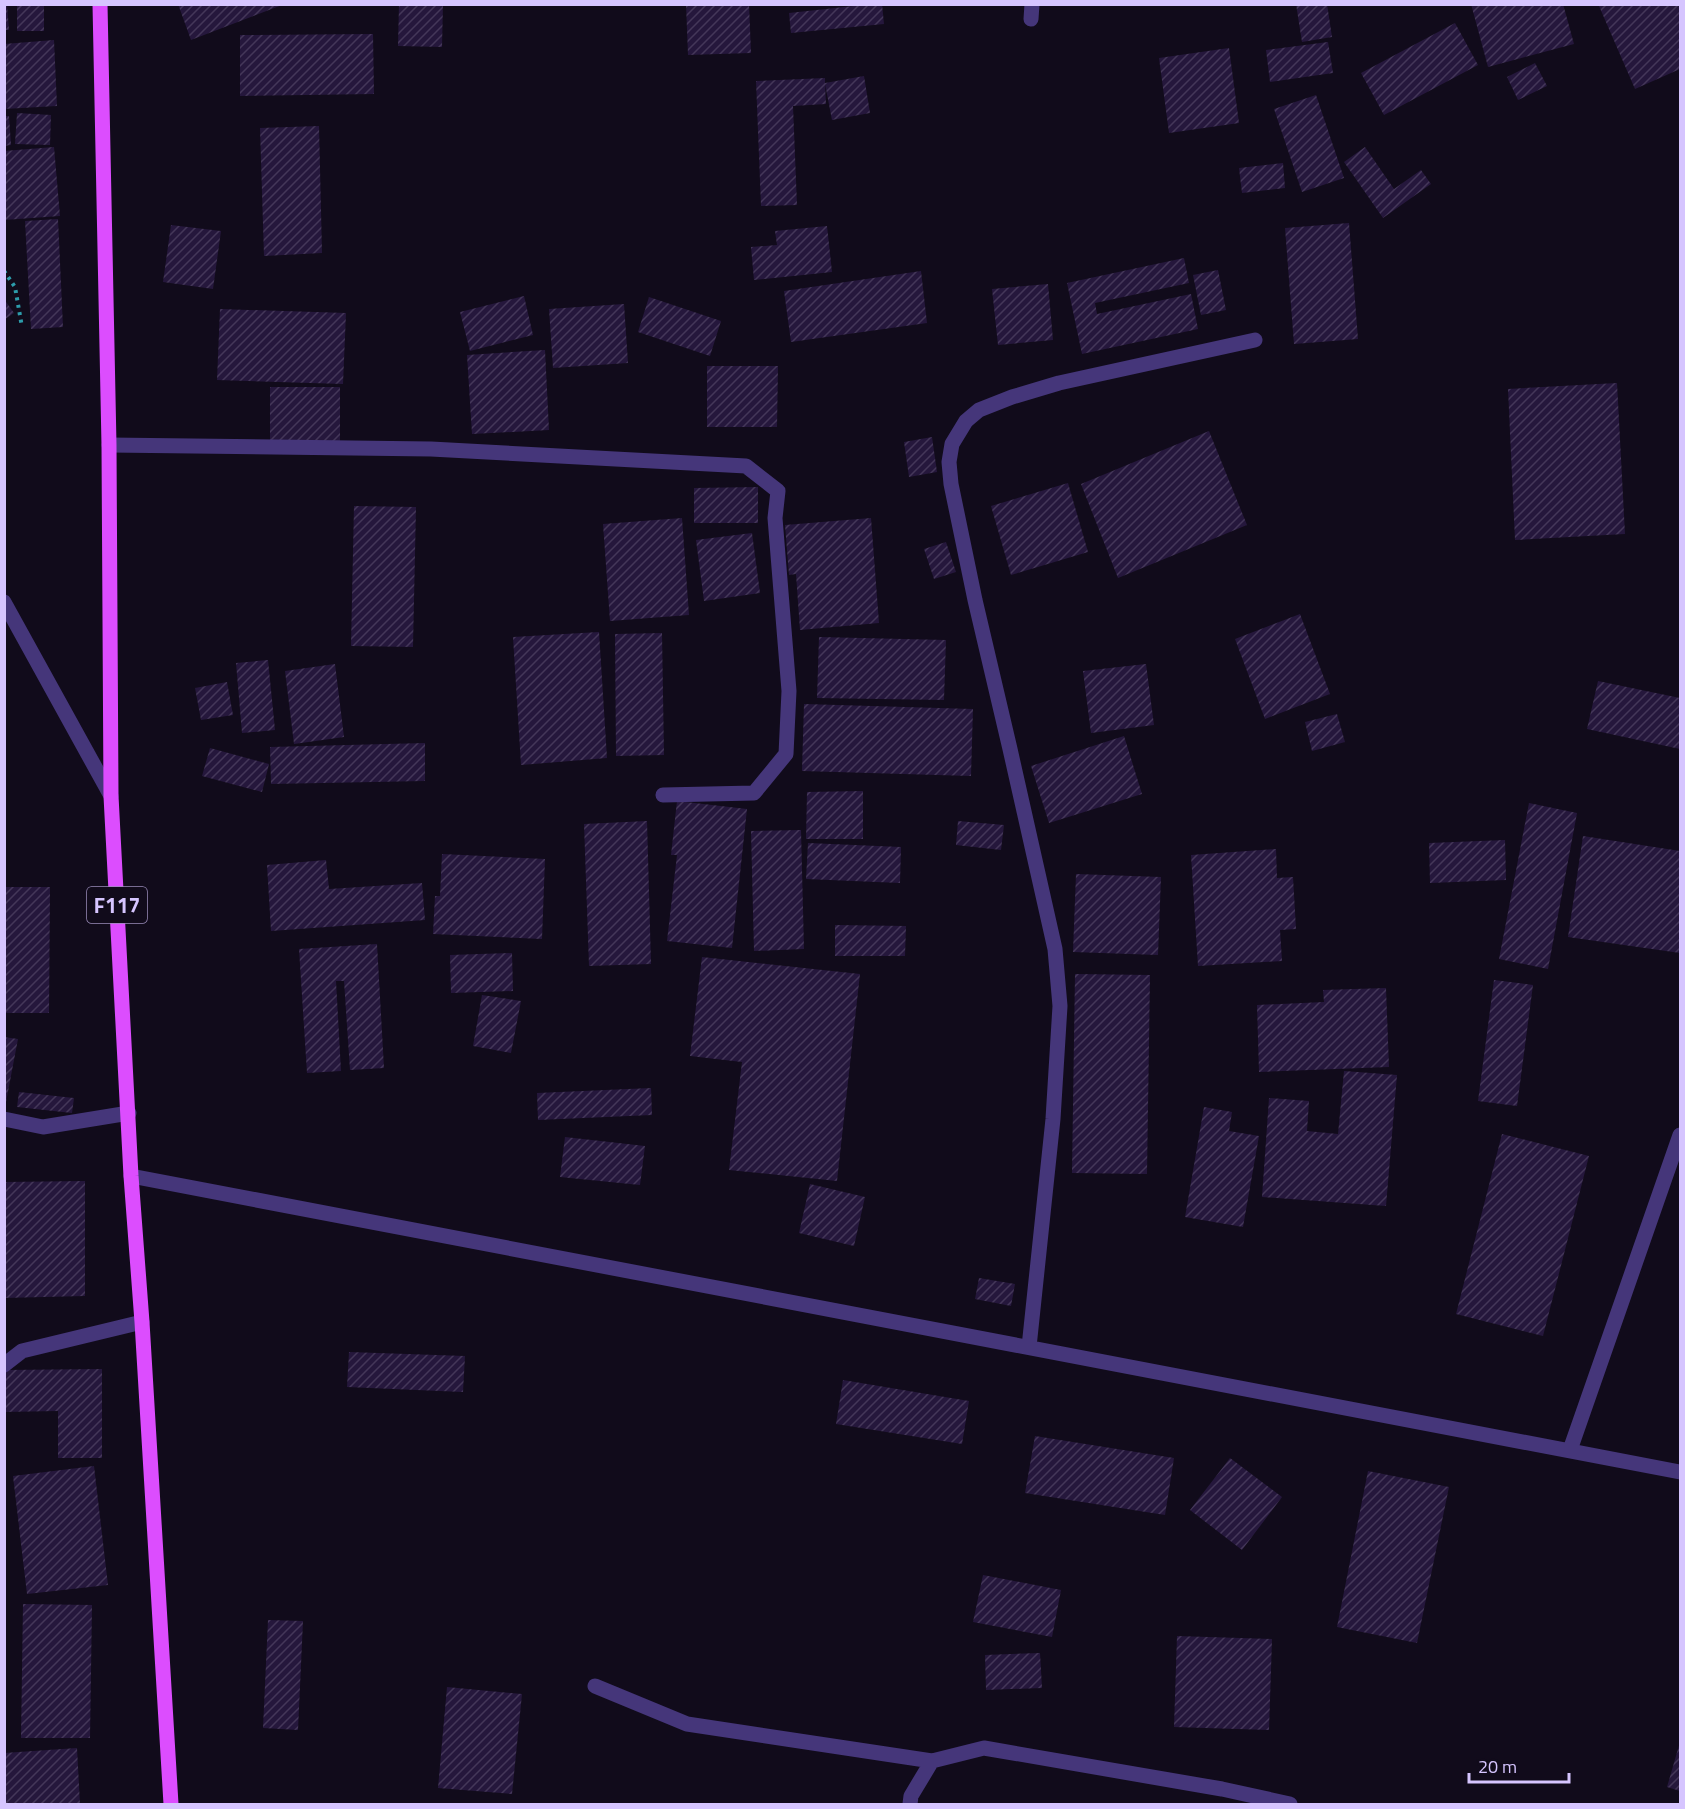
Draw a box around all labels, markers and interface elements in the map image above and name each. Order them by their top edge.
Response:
road number: F117 [87,887,147,923]
scale bar [1469,1746,1570,1784]
text: 20 m [1478,1753,1517,1780]

